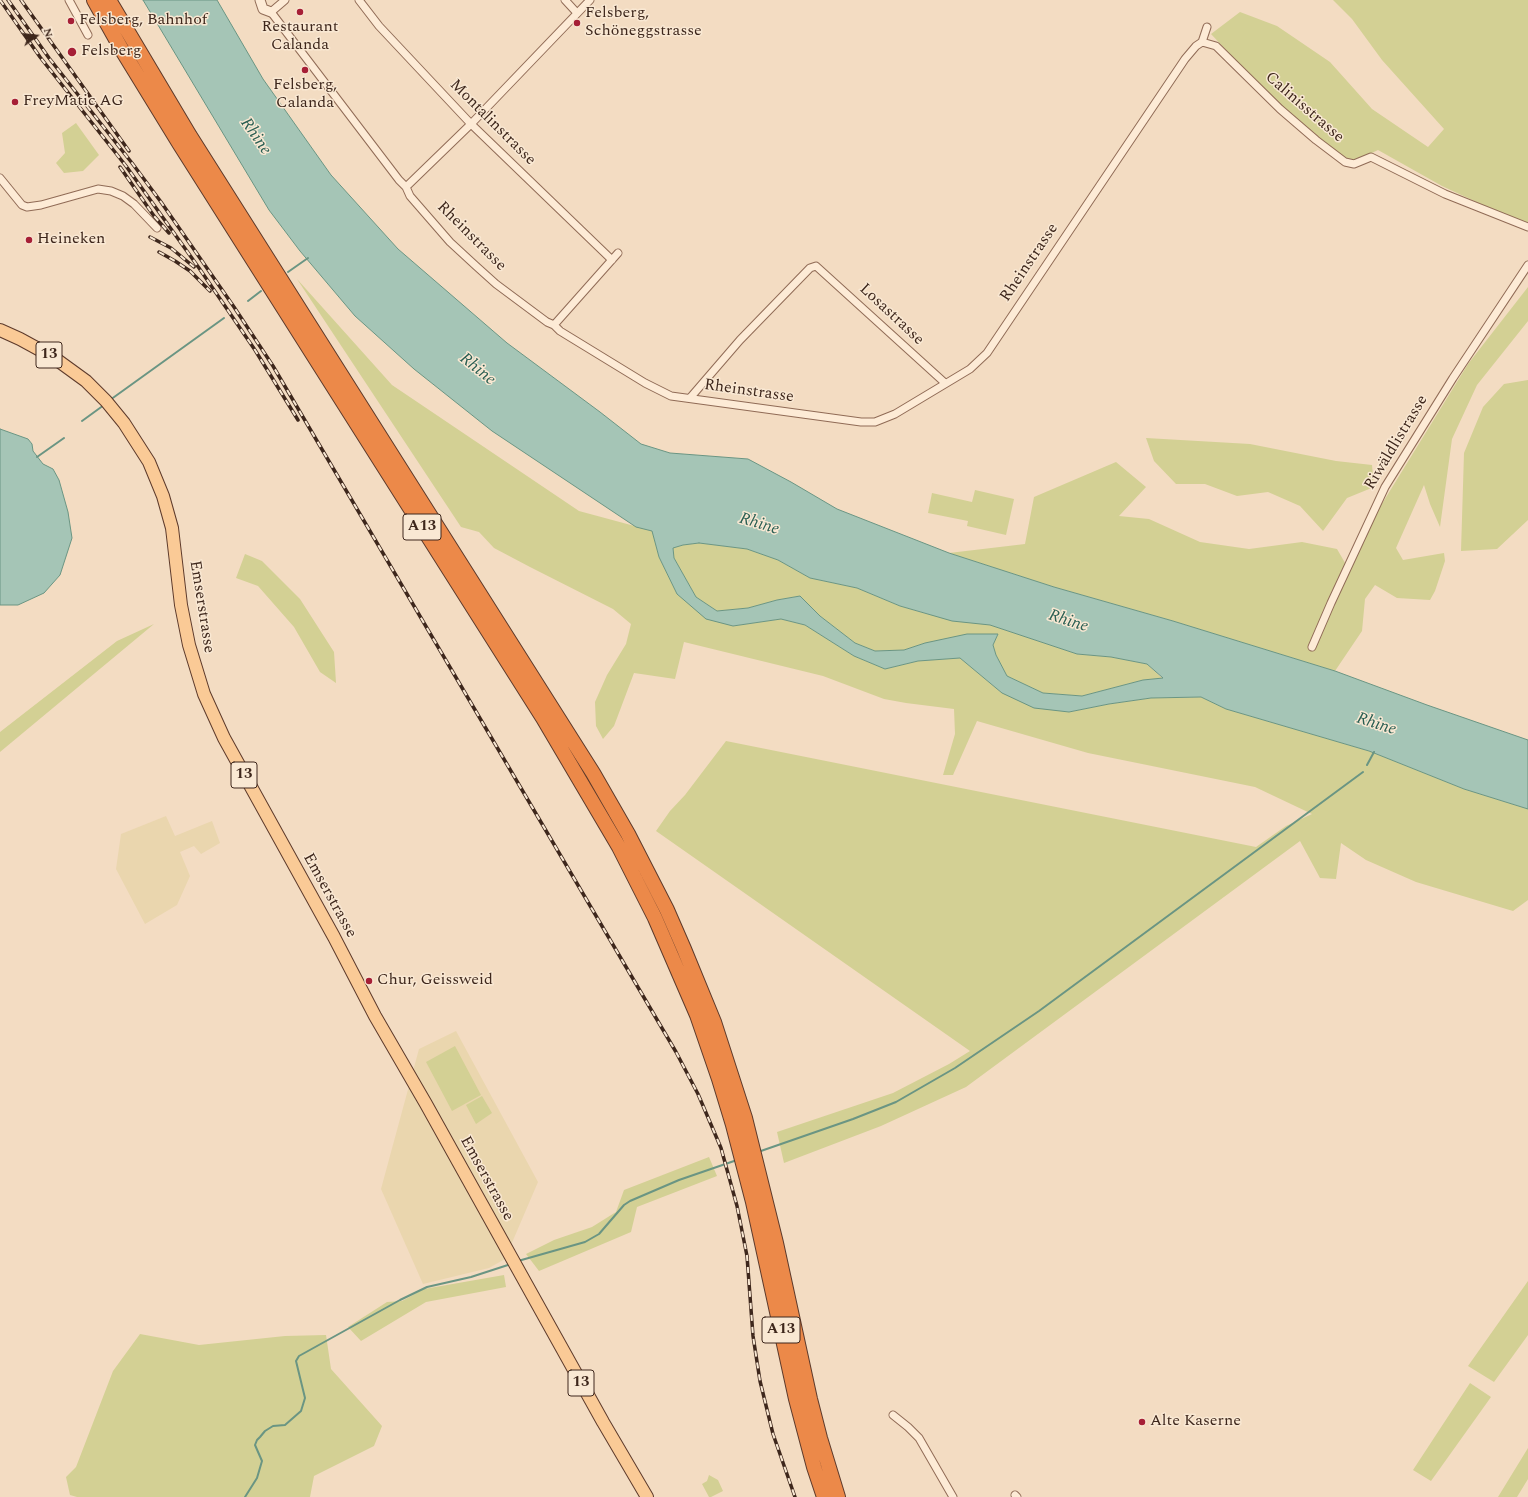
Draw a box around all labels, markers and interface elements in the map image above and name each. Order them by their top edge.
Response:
place label: Felsberg, Schöneggstrasse [585,4,702,42]
marker: Restaurant Calanda [295,7,305,17]
place label: Felsberg, Bahnhof [79,11,207,31]
north arrow [16,16,56,56]
marker: Felsberg, Bahnhof [66,16,76,26]
place label: Restaurant Calanda [262,18,338,56]
marker: Felsberg, Schöneggstrasse [572,18,582,28]
text: N [39,26,57,39]
place label: Felsberg [81,42,141,62]
marker: Felsberg [66,46,78,58]
marker: Felsberg, Calanda [300,65,310,75]
street label: Calinisstrasse [1261,68,1347,148]
place label: Felsberg, Calanda [273,76,337,114]
street label: Montalinstrasse [445,76,539,170]
place label: FreyMatic AG [23,92,123,112]
marker: FreyMatic AG [10,97,20,107]
water label: Rhine [235,114,275,160]
street label: Rheinstrasse [432,198,510,276]
street label: Rheinstrasse [997,220,1063,306]
place label: Heineken [37,230,105,250]
marker: Heineken [24,235,34,245]
street label: Losastrasse [855,280,927,350]
road number: 13 [36,342,62,368]
water label: Rhine [455,349,499,391]
street label: Rheinstrasse [703,376,795,408]
street label: Riwäldlistrasse [1361,392,1433,494]
water label: Rhine [737,509,781,541]
road number: A13 [403,514,441,540]
street label: Emserstrasse [184,559,218,655]
water label: Rhine [1046,606,1090,638]
water label: Rhine [1354,709,1398,741]
road number: 13 [231,762,257,788]
street label: Emserstrasse [298,850,360,942]
place label: Chur, Geissweid [377,971,493,991]
marker: Chur, Geissweid [364,976,374,986]
street label: Emserstrasse [455,1133,517,1225]
road number: A13 [762,1317,800,1343]
road number: 13 [568,1370,594,1396]
place label: Alte Kaserne [1150,1412,1241,1432]
marker: Alte Kaserne [1137,1417,1147,1427]

